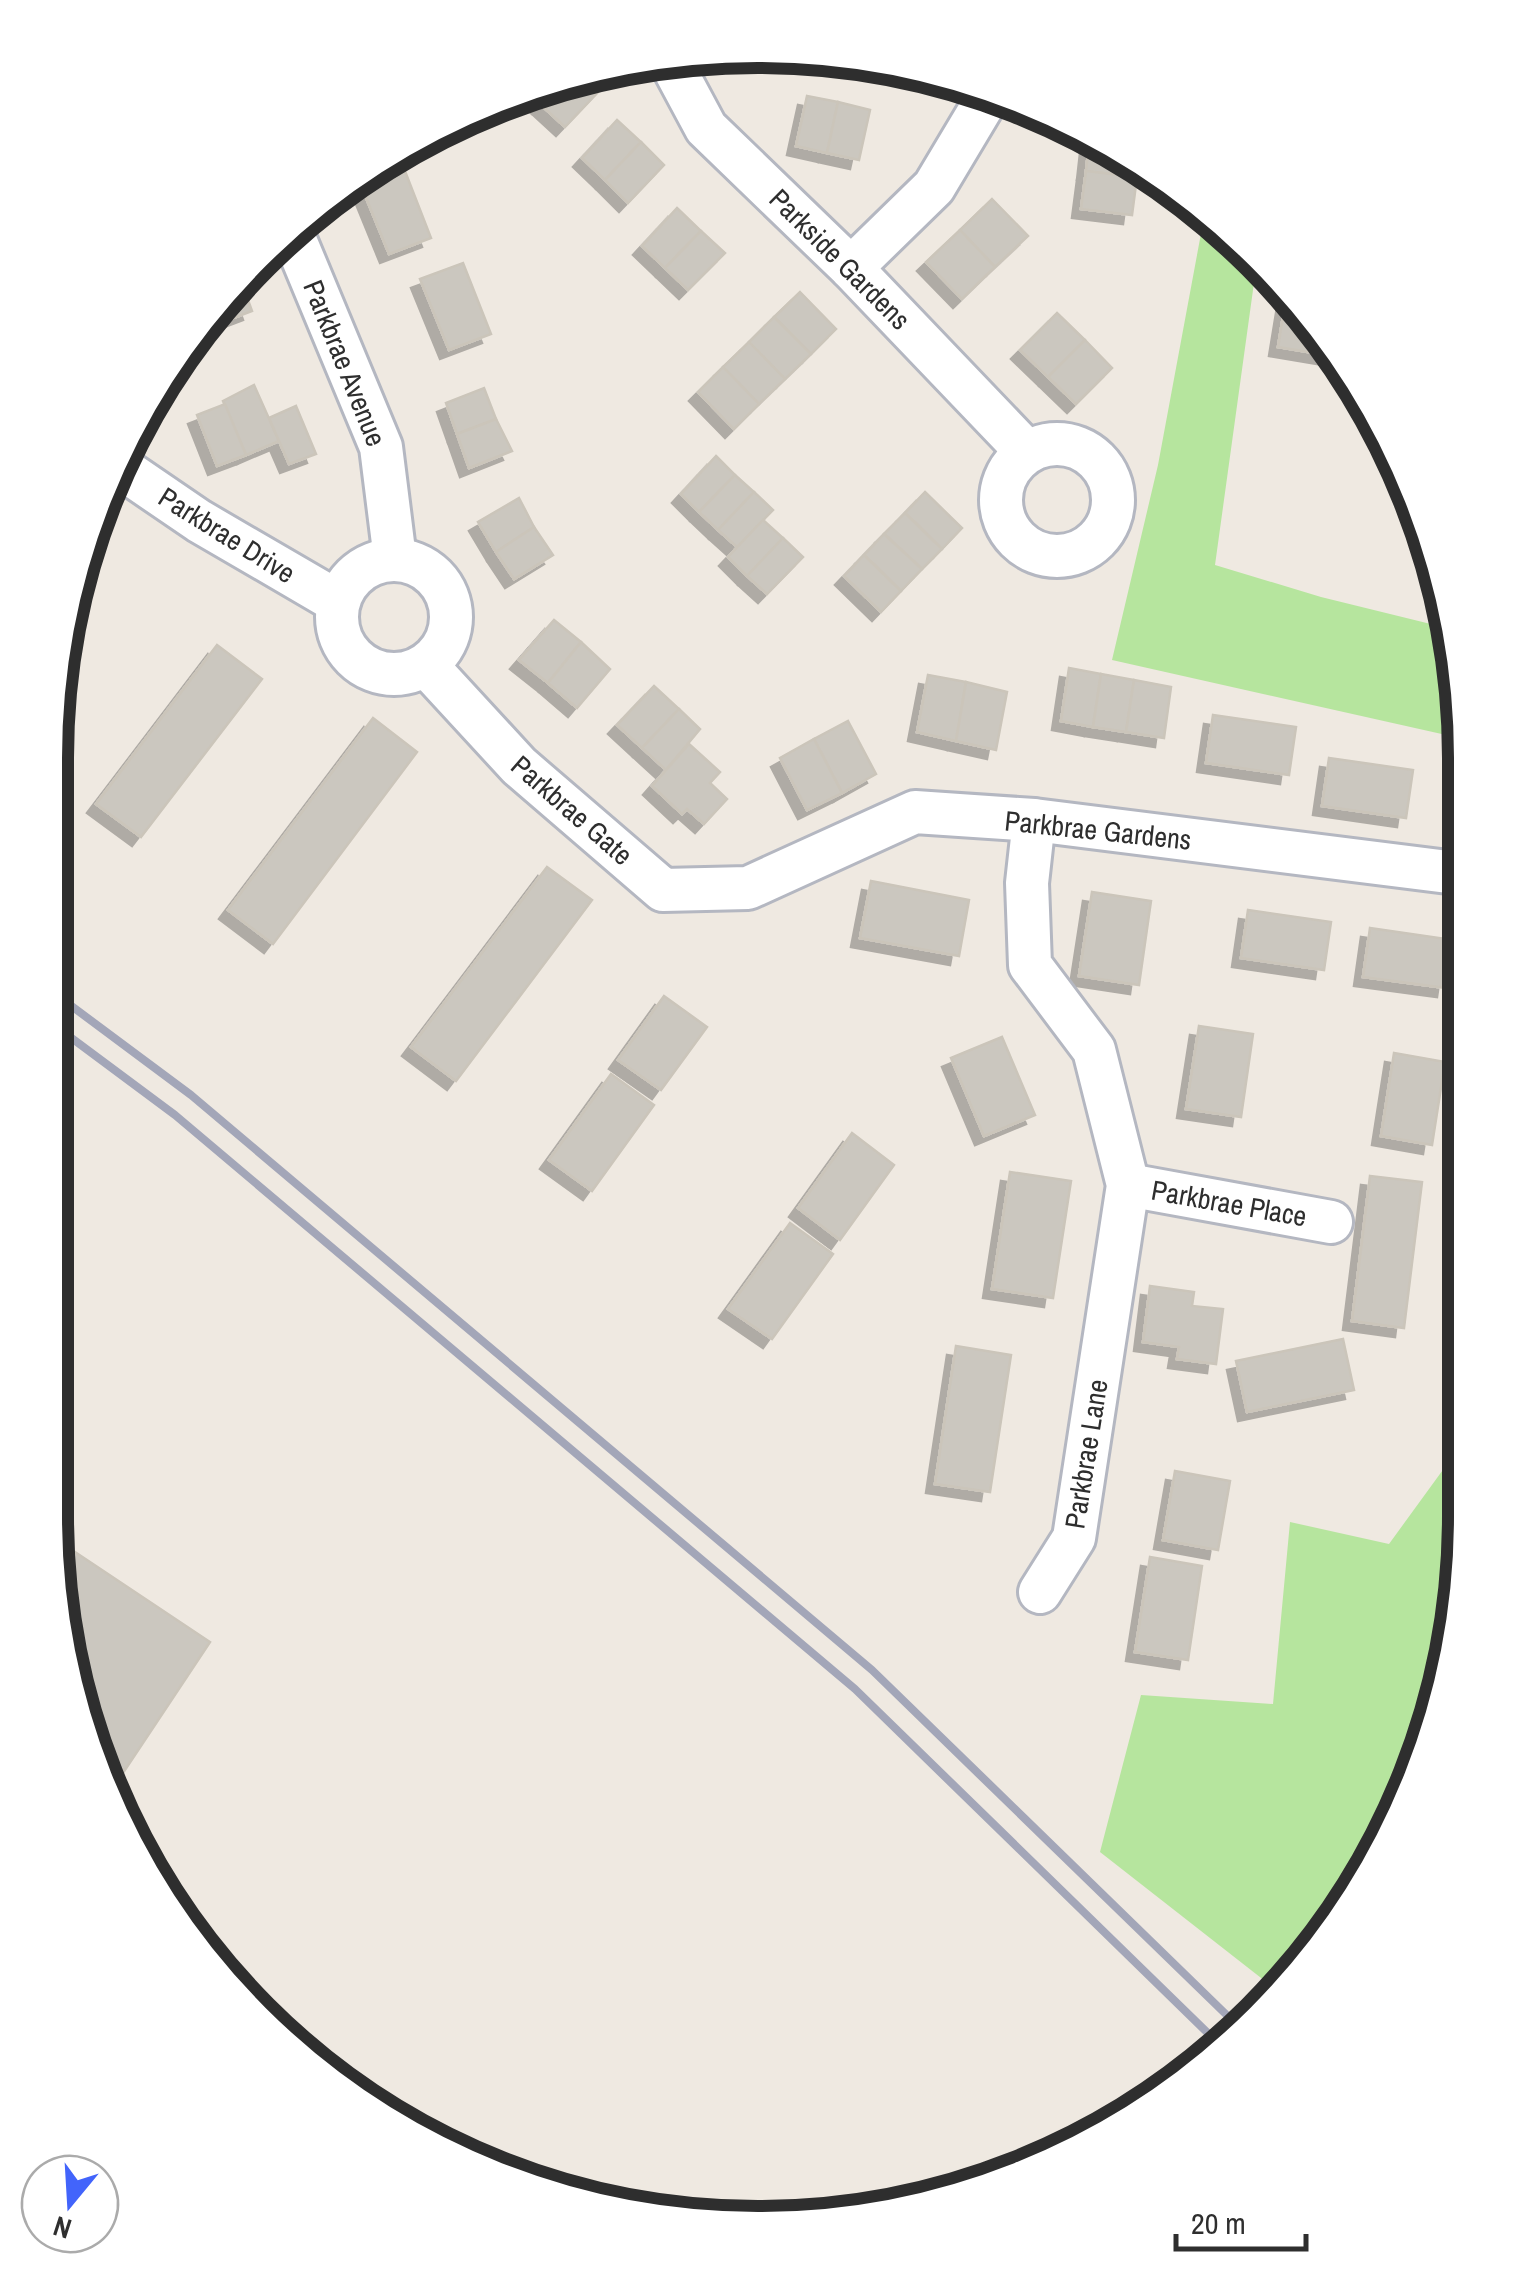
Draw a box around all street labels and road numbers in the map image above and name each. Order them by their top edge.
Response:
street label: Parkside Gardens [761,180,919,338]
street label: Parkbrae Avenue [294,274,396,452]
street label: Parkbrae Drive [151,478,303,592]
street label: Parkbrae Gate [503,747,641,873]
street label: Parkbrae Gardens [1003,801,1193,859]
street label: Parkbrae Place [1148,1171,1310,1235]
street label: Parkbrae Lane [1055,1377,1117,1531]

